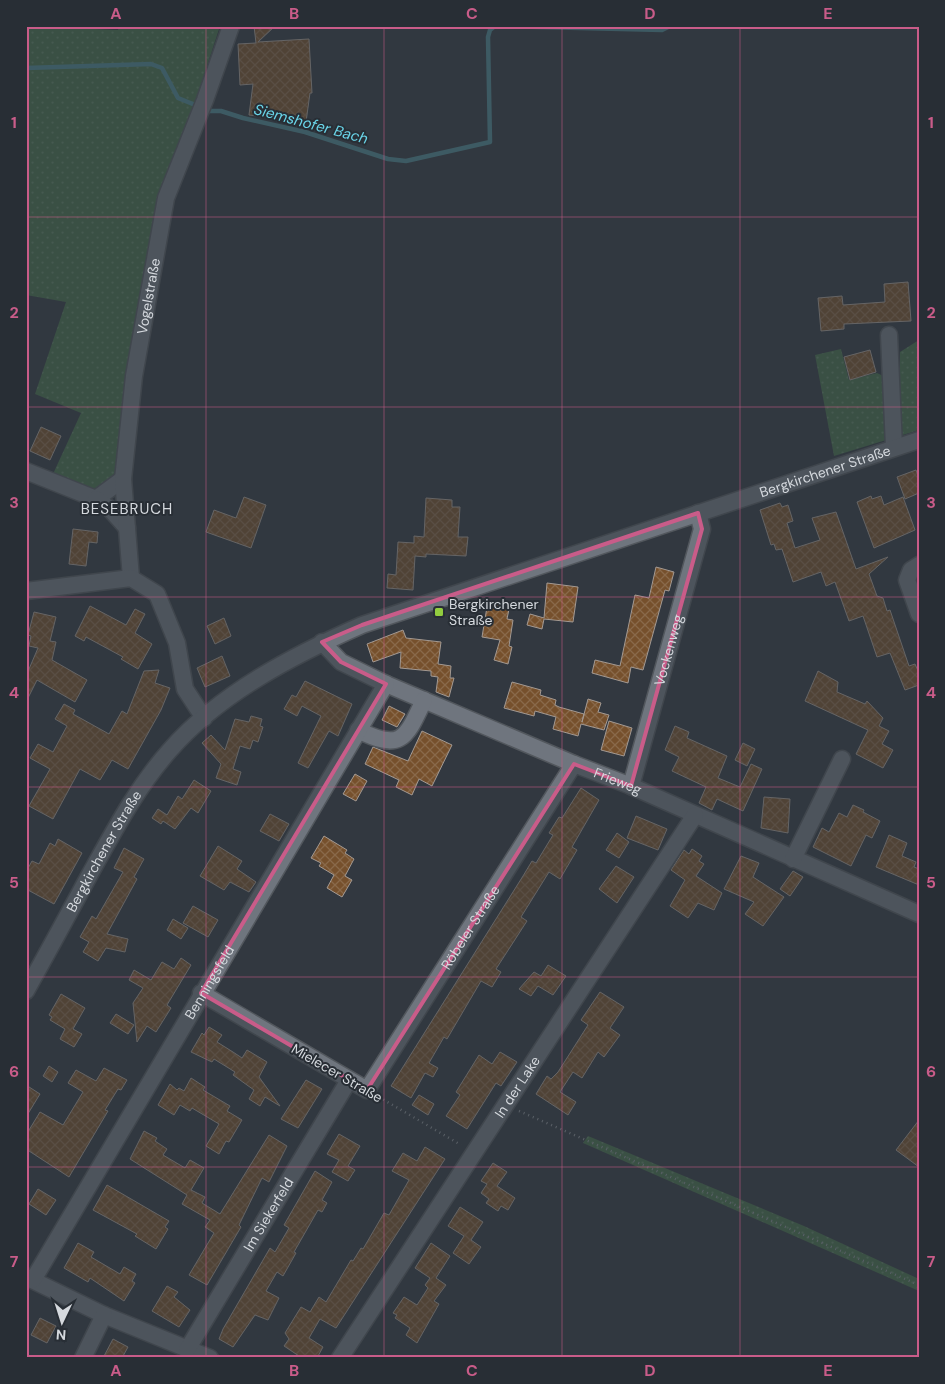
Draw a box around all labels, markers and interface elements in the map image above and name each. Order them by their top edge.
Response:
text: A [110,3,122,24]
text: B [289,3,299,24]
text: C [466,3,478,24]
text: D [644,3,656,24]
text: E [823,3,833,24]
water label: Siemshofer Bach [252,99,371,149]
text: 1 [11,112,17,133]
text: 1 [928,112,934,133]
street label: Vogelstraße [133,257,164,336]
text: 2 [9,302,19,323]
text: 2 [926,302,936,323]
street label: Bergkirchener Straße [757,441,893,501]
text: 3 [9,492,19,513]
text: 3 [926,492,936,513]
district label: BESEBRUCH [81,499,173,519]
place label: Bergkirchener Straße [449,595,539,629]
marker: Bergkirchener Straße [433,606,445,618]
street label: Vockenweg [650,612,687,688]
text: 4 [9,682,19,703]
text: 4 [926,682,936,703]
street label: Frieweg [591,764,645,799]
street label: Bergkirchener Straße [62,787,146,915]
text: 5 [9,872,19,893]
text: 5 [926,872,936,893]
street label: Röbeler Straße [437,882,504,973]
street label: Benningsfeld [180,942,238,1023]
street label: Mielecer Straße [288,1040,386,1106]
street label: In der Lake [491,1052,544,1121]
text: 6 [9,1061,19,1082]
text: 6 [926,1061,936,1082]
street label: Im Siekerfeld [239,1174,297,1255]
text: 7 [10,1251,19,1272]
text: 7 [927,1251,936,1272]
north arrow [38,1296,88,1346]
text: N [55,1326,67,1344]
text: A [110,1360,122,1381]
text: B [289,1360,299,1381]
text: C [466,1360,478,1381]
text: D [644,1360,656,1381]
text: E [823,1360,833,1381]

